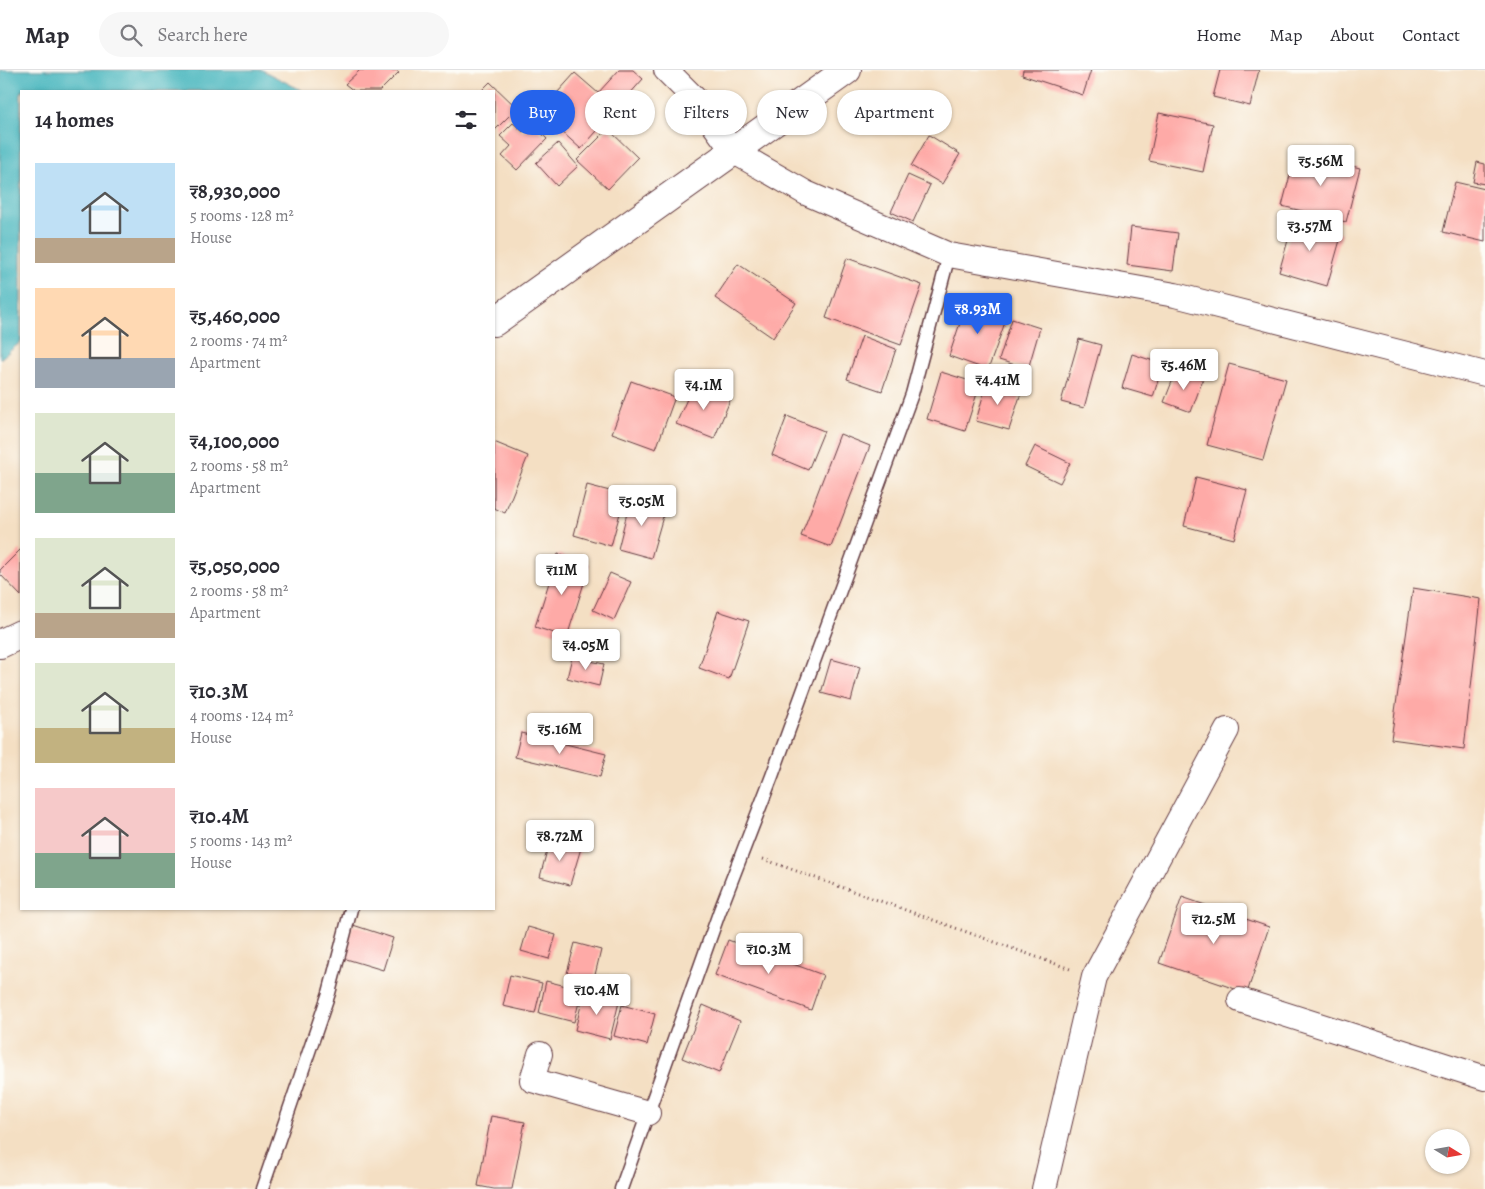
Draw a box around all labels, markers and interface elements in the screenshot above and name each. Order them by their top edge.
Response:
search box [99,12,449,57]
text: Map [25,19,69,51]
icon: search [117,21,145,49]
text: Search here [157,22,248,48]
text: Home [1196,23,1241,47]
text: Map [1269,23,1302,47]
text: About [1330,23,1374,47]
text: Contact [1402,23,1460,47]
chip: Buy [510,90,575,135]
chip: Rent [585,90,655,135]
chip: Filters [665,90,747,135]
chip: New [757,90,827,135]
chip: Apartment [837,90,952,135]
text: 14 homes [35,106,114,134]
icon: filters [452,106,480,134]
pin: ₹5.56M [1280,144,1362,187]
text: ₹5.56M [1299,150,1343,172]
text: ₹8,930,000 [190,177,280,205]
icon: home [75,183,135,243]
text: 5 rooms · 128 m² [190,205,294,227]
pin: ₹3.57M [1269,210,1351,252]
text: ₹3.57M [1288,215,1332,237]
text: House [190,227,232,249]
pin: ₹8.93M [937,292,1019,335]
text: ₹8.93M [955,298,1001,320]
text: ₹5,460,000 [190,302,280,330]
icon: home [75,308,135,368]
text: 2 rooms · 74 m² [190,330,288,352]
pin: ₹5.46M [1143,348,1225,391]
text: Apartment [190,352,261,374]
text: ₹5.46M [1161,354,1207,376]
pin: ₹4.41M [957,364,1039,406]
pin: ₹4.1M [669,368,739,411]
text: ₹4.41M [976,369,1020,391]
text: ₹4.1M [685,374,723,396]
text: ₹4,100,000 [190,427,279,455]
icon: home [75,433,135,493]
text: 2 rooms · 58 m² [190,455,288,477]
text: Apartment [190,477,261,499]
pin: ₹5.05M [601,484,683,527]
text: ₹5.05M [619,490,665,512]
text: ₹5,050,000 [190,552,280,580]
pin: ₹11M [532,554,592,596]
icon: home [75,558,135,618]
text: ₹11M [547,559,577,581]
text: 2 rooms · 58 m² [190,580,288,602]
text: Apartment [190,602,261,624]
pin: ₹4.05M [545,628,627,671]
text: ₹4.05M [563,634,609,656]
text: ₹10.3M [190,677,248,705]
icon: home [75,683,135,743]
text: 4 rooms · 124 m² [190,705,294,727]
pin: ₹5.16M [519,712,601,755]
text: ₹5.16M [538,718,582,740]
text: House [190,727,232,749]
text: ₹10.4M [190,802,249,830]
icon: home [75,808,135,868]
pin: ₹8.72M [519,820,601,862]
text: ₹8.72M [537,825,583,847]
text: 5 rooms · 143 m² [190,830,292,852]
text: House [190,852,232,874]
pin: ₹12.5M [1173,902,1255,945]
text: ₹12.5M [1192,908,1236,930]
pin: ₹10.3M [728,932,810,975]
text: ₹10.3M [747,938,791,960]
pin: ₹10.4M [556,974,638,1016]
text: ₹10.4M [574,979,620,1001]
north arrow [1425,1129,1470,1174]
map controls [1425,1129,1470,1174]

